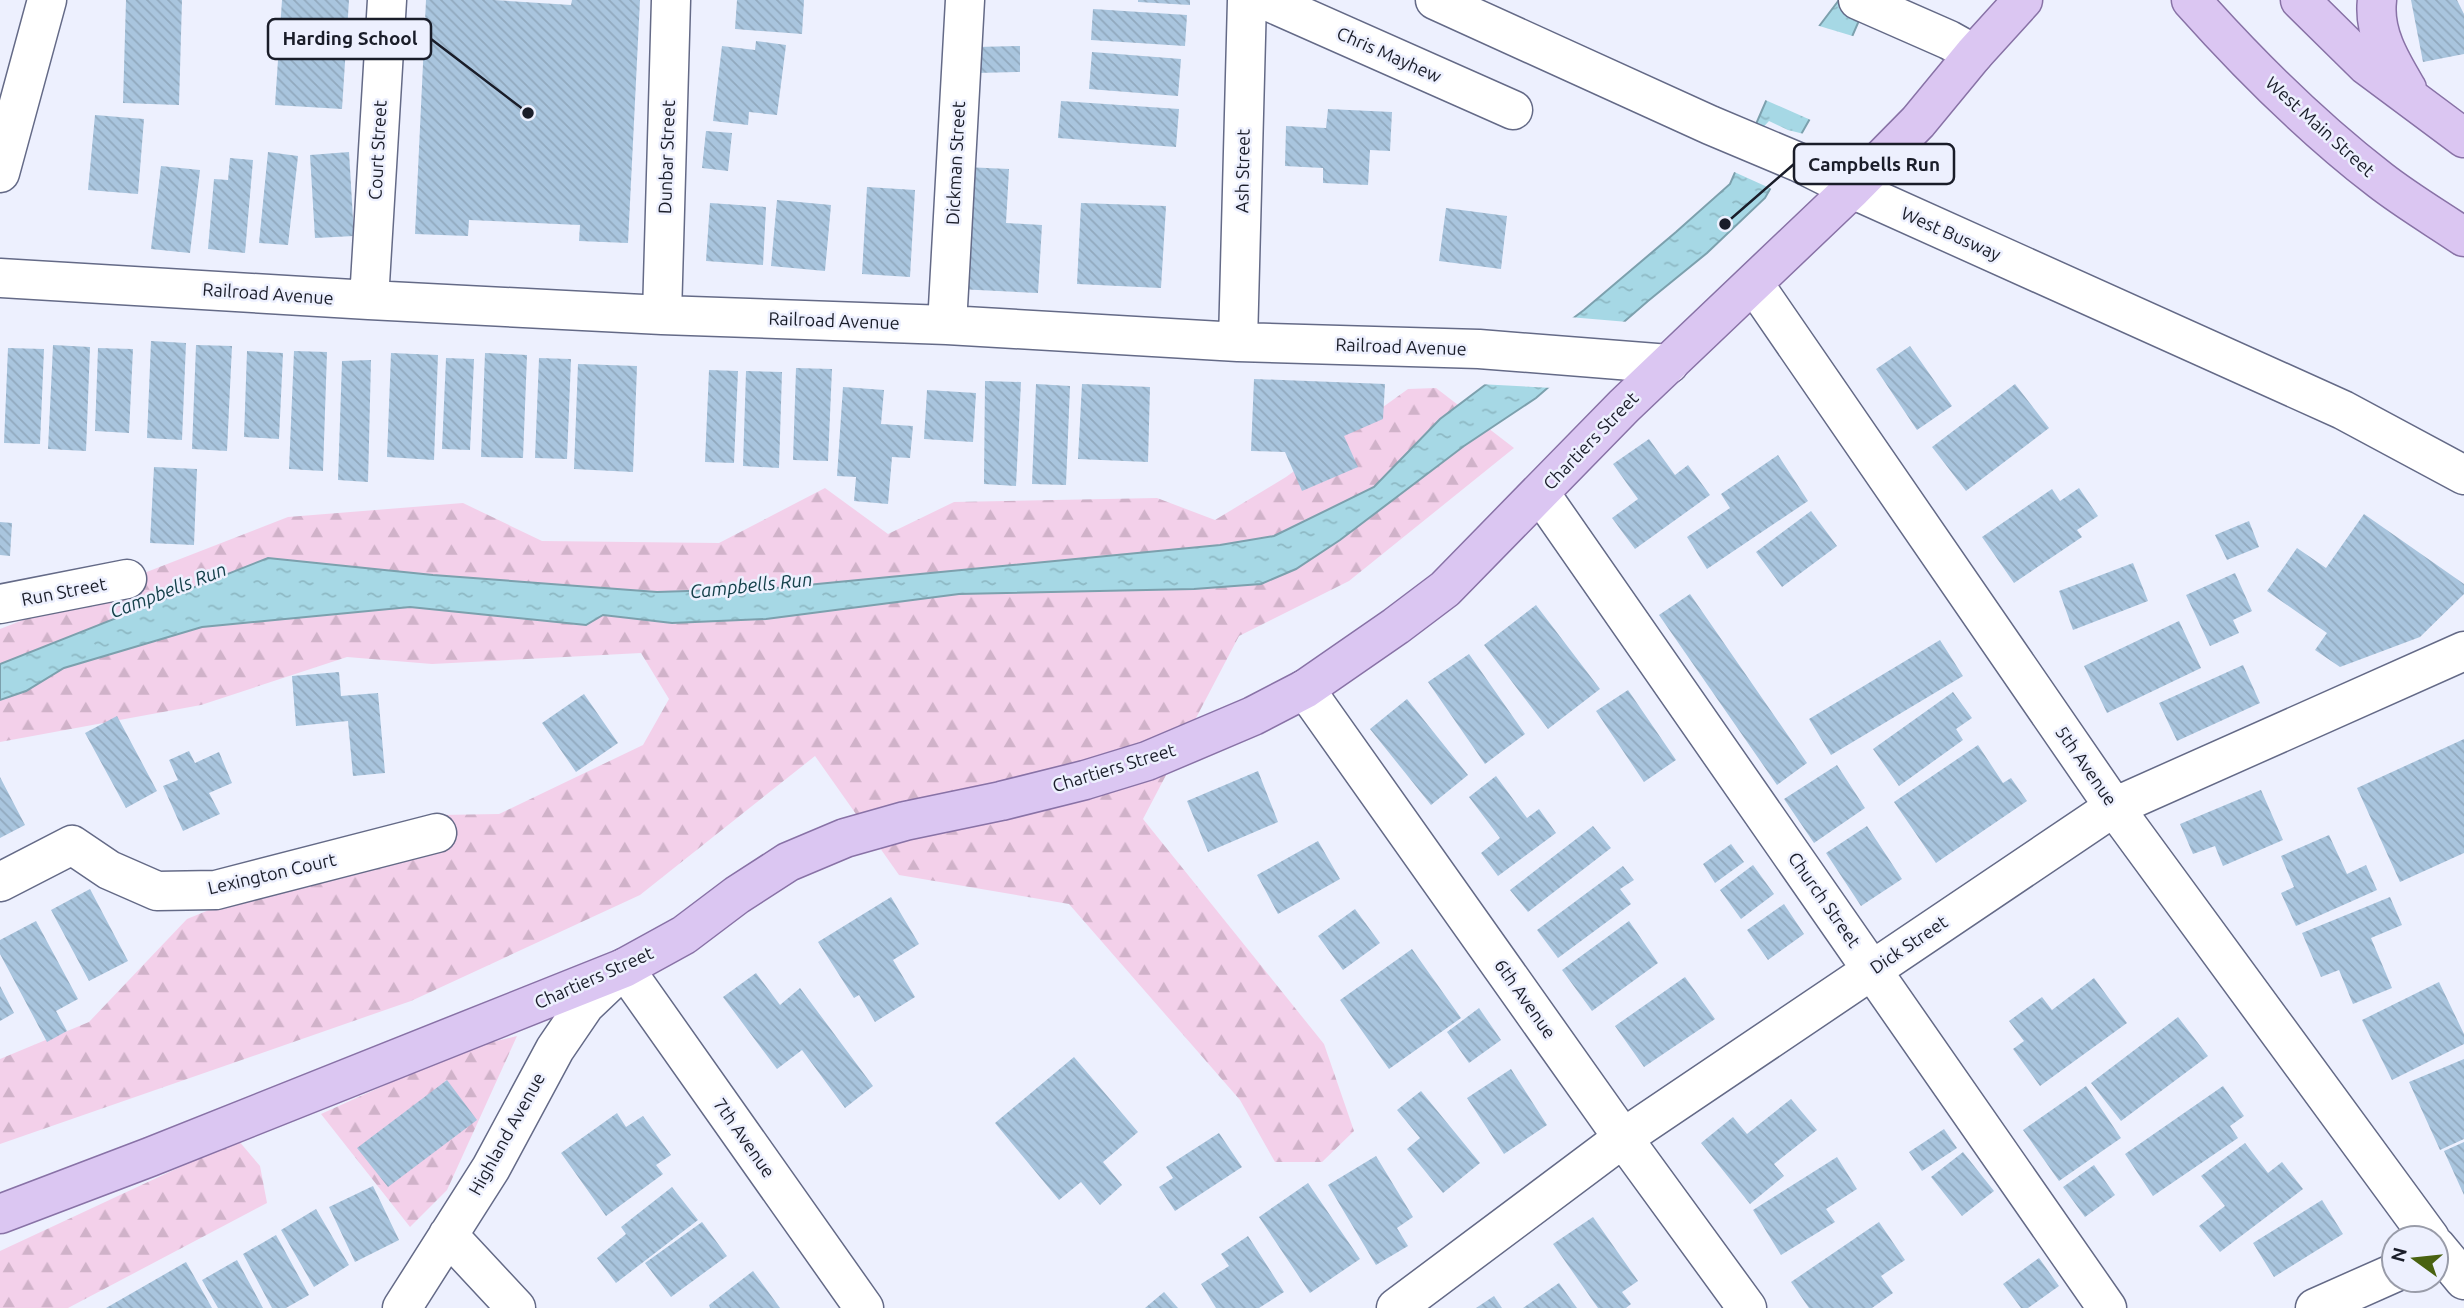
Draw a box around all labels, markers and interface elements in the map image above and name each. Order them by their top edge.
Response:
callout: Harding School [268,19,431,59]
street label: Chris Mayhew [1334,22,1445,86]
text: Harding School [282,27,418,49]
street label: West Main Street [2262,72,2379,180]
street label: Court Street [364,99,390,200]
street label: Dunbar Street [654,100,678,214]
street label: Dickman Street [942,101,968,225]
street label: Ash Street [1231,129,1253,213]
callout: Campbells Run [1794,144,1954,184]
text: Campbells Run [1808,153,1940,175]
street label: West Busway [1899,202,2005,264]
street label: Railroad Avenue [202,278,334,308]
street label: Railroad Avenue [768,308,900,332]
street label: Railroad Avenue [1335,334,1467,358]
street label: Chartiers Street [1539,387,1642,493]
water label: Campbells Run [107,558,229,622]
water label: Campbells Run [689,568,813,602]
street label: Run Street [20,573,108,609]
street label: 5th Avenue [2052,722,2121,809]
street label: Chartiers Street [1050,739,1178,795]
street label: Church Street [1785,848,1865,951]
street label: Lexington Court [206,849,338,897]
street label: Dick Street [1866,911,1951,977]
street label: Chartiers Street [531,942,656,1012]
street label: 6th Avenue [1491,955,1560,1042]
street label: Highland Avenue [464,1069,548,1198]
street label: 7th Avenue [710,1094,779,1181]
north arrow [2380,1224,2450,1294]
text: N [2386,1245,2411,1264]

